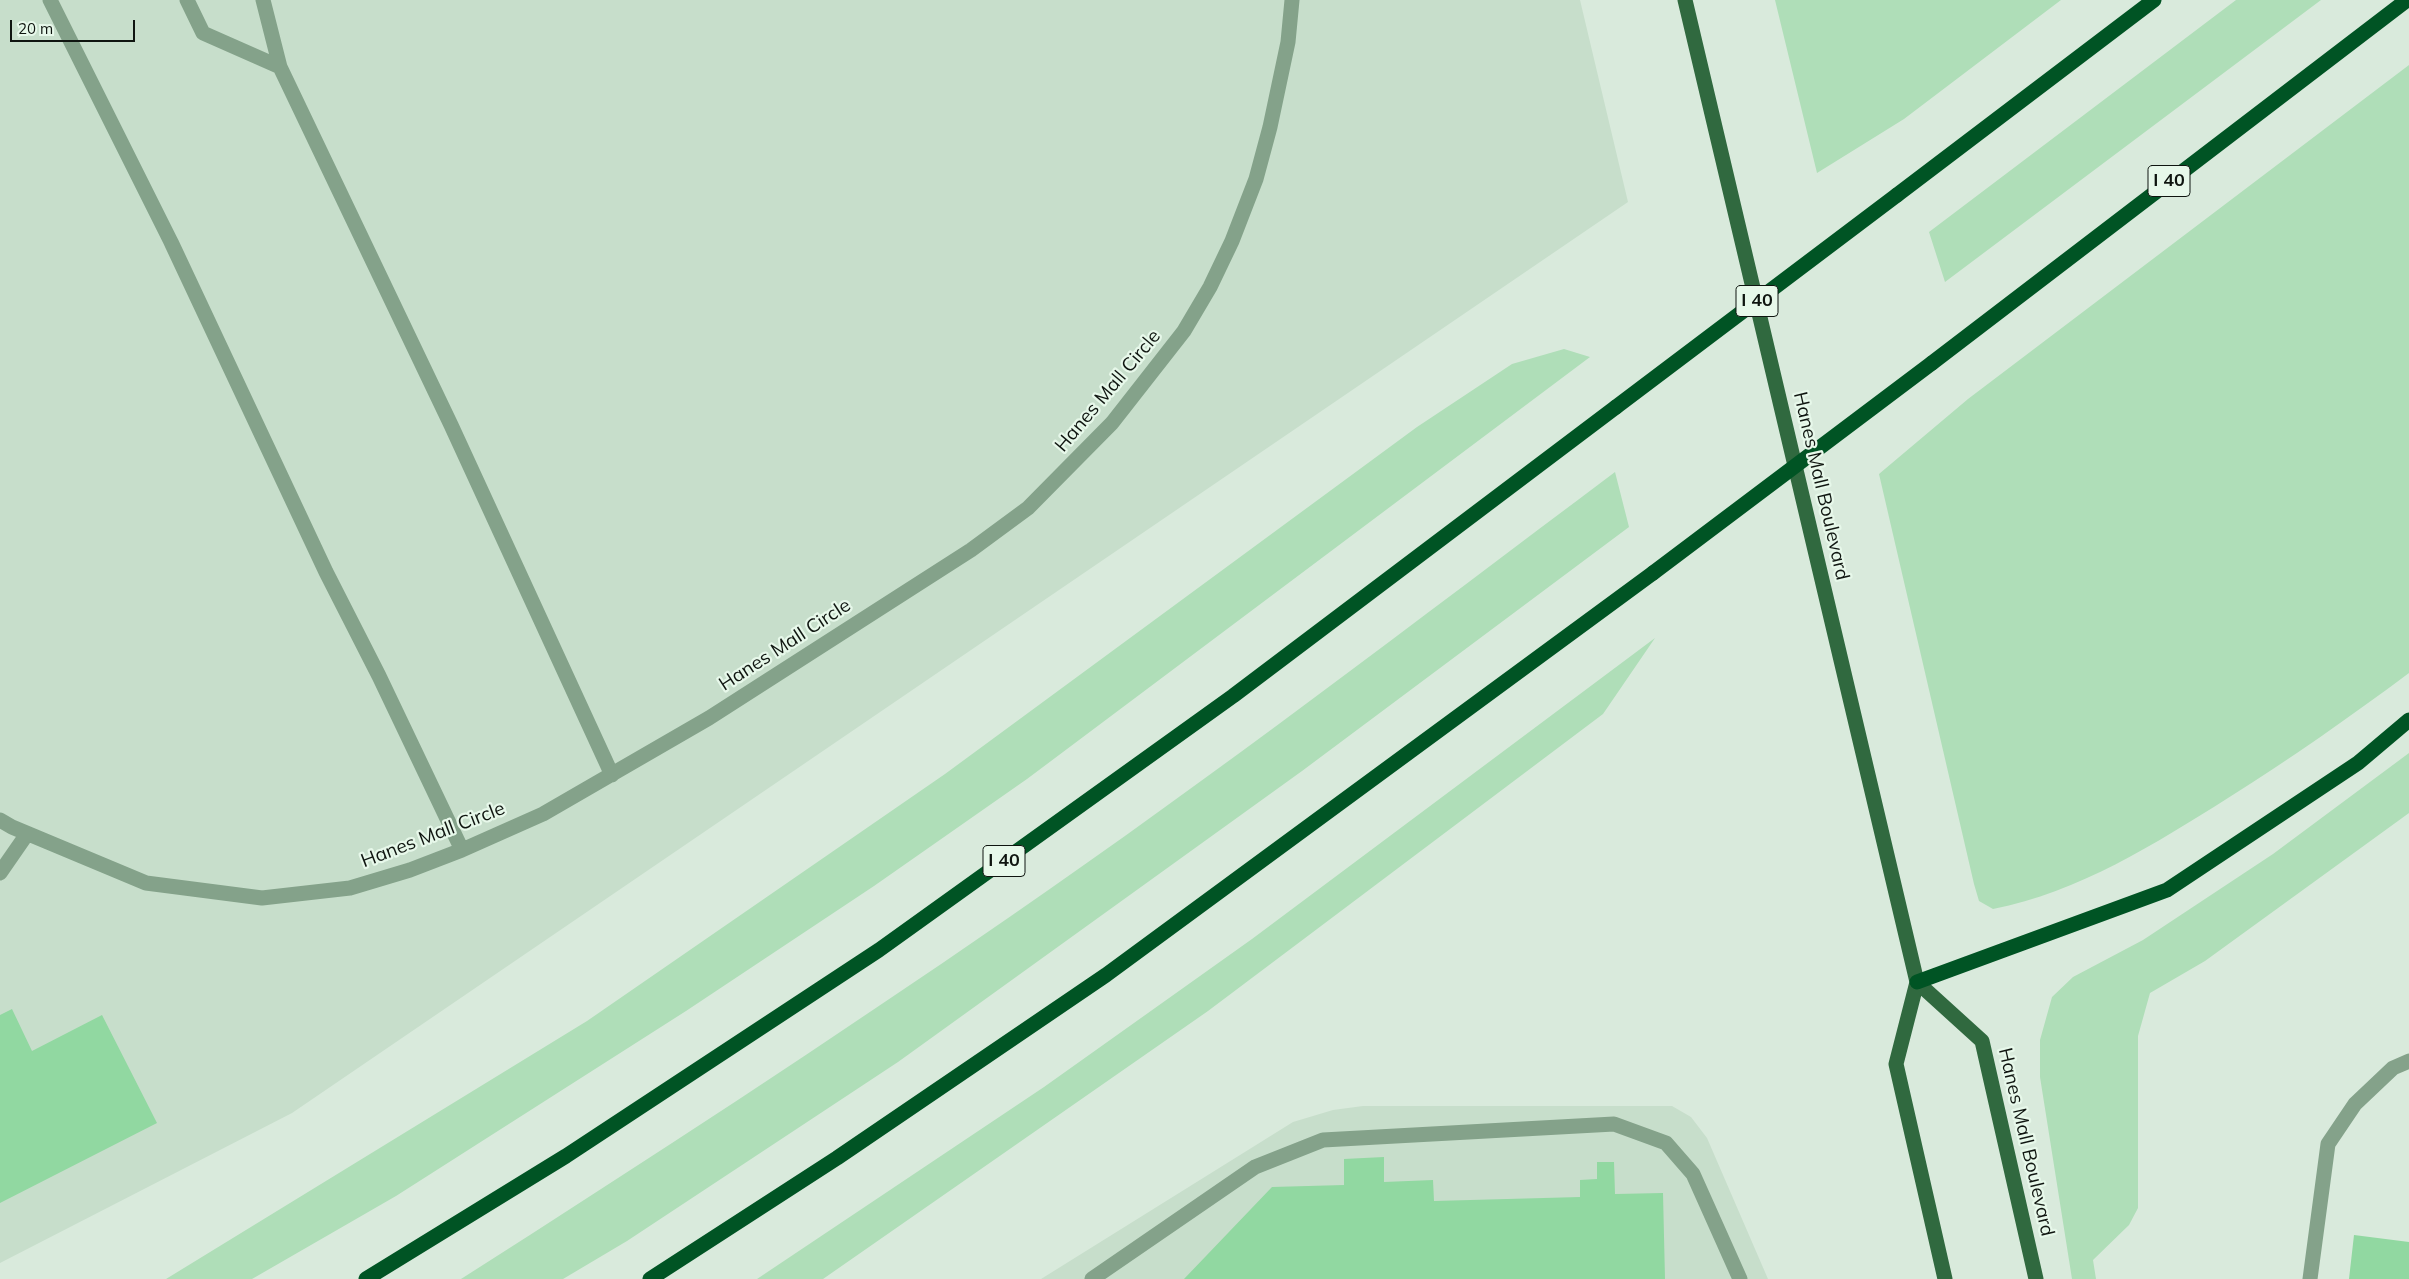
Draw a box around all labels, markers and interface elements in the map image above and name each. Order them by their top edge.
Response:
scale bar [12,10,138,42]
text: 20 m [18,19,53,38]
road number: I 40 [2148,166,2190,197]
road number: I 40 [1736,286,1778,316]
street label: Hanes Mall Circle [1050,325,1166,457]
street label: Hanes Mall Boulevard [1788,390,1854,582]
street label: Hanes Mall Circle [715,594,855,696]
street label: Hanes Mall Circle [358,797,508,873]
road number: I 40 [983,846,1025,876]
street label: Hanes Mall Boulevard [1993,1046,2059,1238]

